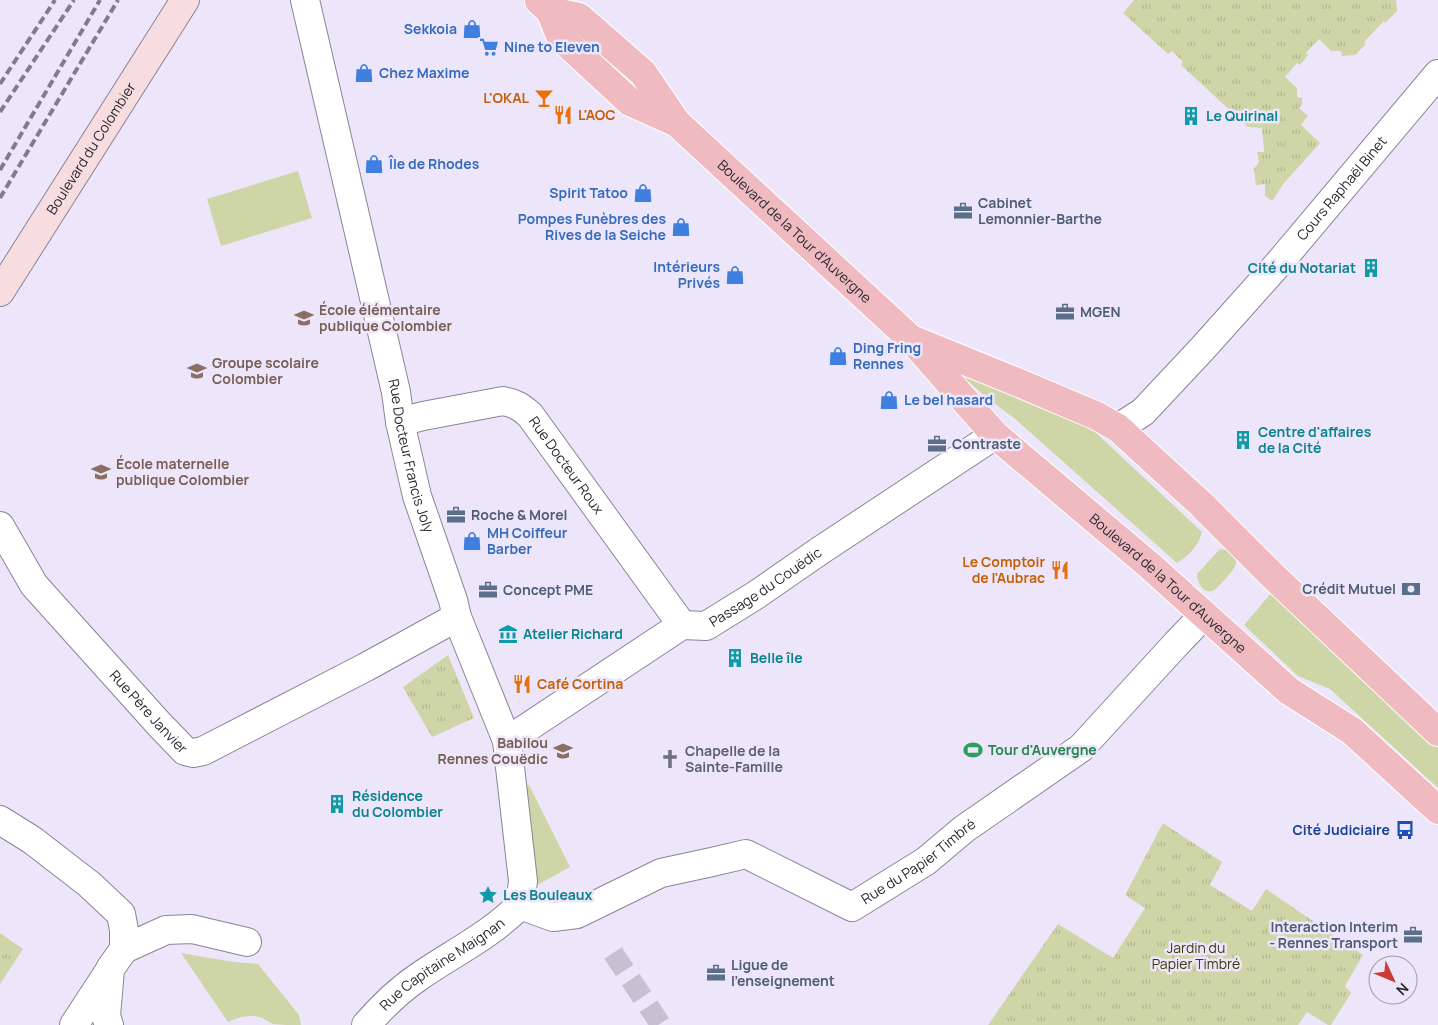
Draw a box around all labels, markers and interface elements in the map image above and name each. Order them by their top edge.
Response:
shop icon: Sekkoia [461,18,483,40]
place label: Sekkoia [404,19,457,38]
supermarket icon: Nine to Eleven [478,36,500,58]
place label: Nine to Eleven [504,37,600,56]
shop icon: Chez Maxime [353,62,375,84]
place label: Chez Maxime [379,63,469,82]
street label: Boulevard du Colombier [42,78,140,218]
bar icon: L'OKAL [533,87,555,109]
place label: L'OKAL [483,88,530,107]
restaurant icon: L'AOC [552,104,574,126]
place label: L'AOC [578,105,616,124]
building icon: Le Quirinal [1180,105,1202,127]
place label: Le Quirinal [1206,106,1278,125]
street label: Cours Raphaël Binet [1292,132,1391,244]
shop icon: Île de Rhodes [363,153,385,175]
place label: Île de Rhodes [388,154,480,173]
street label: Boulevard de la Tour d'Auvergne [714,155,876,307]
shop icon: Spirit Tatoo [632,182,654,204]
place label: Spirit Tatoo [549,183,628,202]
place label: Cabinet Lemonnier-Barthe [978,193,1102,228]
office icon: Cabinet Lemonnier-Barthe [952,200,974,222]
place label: Pompes Funèbres des Rives de la Seiche [518,209,666,244]
shop icon: Pompes Funèbres des Rives de la Seiche [670,216,692,238]
place label: Intérieurs Privés [653,257,720,292]
building icon: Cité du Notariat [1360,257,1382,279]
place label: Cité du Notariat [1248,258,1356,277]
shop icon: Intérieurs Privés [724,264,746,286]
place label: École élémentaire publique Colombier [319,300,453,335]
office icon: MGEN [1054,301,1076,323]
place label: MGEN [1080,302,1120,321]
school or university icon: École élémentaire publique Colombier [293,307,315,329]
place label: Ding Fring Rennes [853,338,921,373]
shop icon: Ding Fring Rennes [827,345,849,367]
place label: Groupe scolaire Colombier [212,353,319,388]
school or university icon: Groupe scolaire Colombier [186,360,208,382]
street label: Rue Docteur Francis Joly [384,377,439,536]
shop icon: Le bel hasard [878,389,900,411]
place label: Le bel hasard [904,390,993,409]
street label: Rue Docteur Roux [525,412,609,518]
place label: Centre d'affaires de la Cité [1258,422,1372,457]
building icon: Centre d'affaires de la Cité [1232,429,1254,451]
office icon: Contraste [926,433,948,455]
place label: Contraste [952,434,1021,453]
place label: École maternelle publique Colombier [116,454,250,489]
school or university icon: École maternelle publique Colombier [90,461,112,483]
office icon: Roche & Morel [445,504,467,526]
place label: Roche & Morel [471,505,568,524]
street label: Boulevard de la Tour d'Auvergne [1086,509,1251,657]
place label: MH Coiffeur Barber [487,523,568,558]
shop icon: MH Coiffeur Barber [461,530,483,552]
street label: Passage du Couëdic [705,542,825,631]
place label: Le Comptoir de l'Aubrac [962,552,1045,587]
restaurant icon: Le Comptoir de l'Aubrac [1049,559,1071,581]
bank icon: Crédit Mutuel [1400,578,1422,600]
office icon: Concept PME [477,579,499,601]
place label: Crédit Mutuel [1302,579,1396,598]
place label: Concept PME [503,580,593,599]
museum icon: Atelier Richard [497,623,519,645]
place label: Atelier Richard [523,624,623,643]
building icon: Belle île [724,647,746,669]
place label: Belle île [750,648,803,667]
street label: Rue Père Janvier [106,666,192,757]
restaurant icon: Café Cortina [511,673,533,695]
place label: Café Cortina [537,674,623,693]
place label: Babilou Rennes Couëdic [438,733,548,768]
sports icon: Tour d'Auvergne [962,739,984,761]
school or university icon: Babilou Rennes Couëdic [552,740,574,762]
place label: Tour d'Auvergne [988,740,1097,759]
place label: Chapelle de la Sainte-Famille [685,741,783,776]
church icon: Chapelle de la Sainte-Famille [659,748,681,770]
place label: Résidence du Colombier [352,786,443,821]
building icon: Résidence du Colombier [326,793,348,815]
street label: Rue du Papier Timbré [857,814,979,908]
bus stop icon: Cité Judiciaire [1394,819,1416,841]
place label: Cité Judiciaire [1292,820,1390,839]
place icon: Les Bouleaux [477,884,499,906]
place label: Les Bouleaux [503,885,593,904]
street label: Rue Capitaine Maignan [375,913,508,1014]
place label: Interaction Interim - Rennes Transport [1269,917,1398,952]
office icon: Interaction Interim - Rennes Transport [1402,924,1424,946]
park label: Jardin du Papier Timbré [1152,938,1240,973]
place label: Ligue de l'enseignement [731,955,835,990]
north arrow [1368,955,1418,1005]
office icon: Ligue de l'enseignement [705,962,727,984]
text: N [1392,979,1413,1000]

